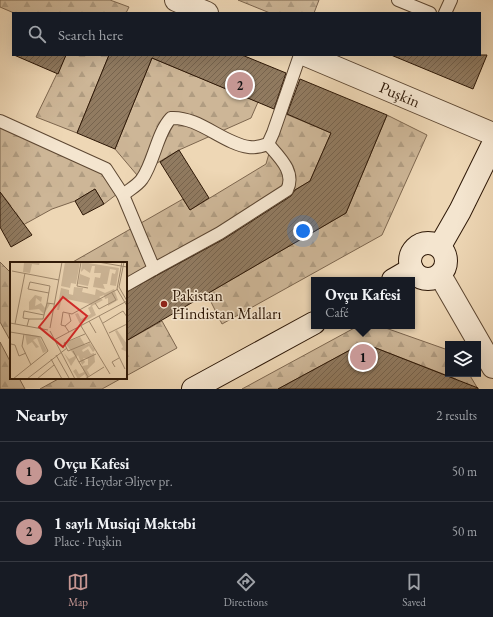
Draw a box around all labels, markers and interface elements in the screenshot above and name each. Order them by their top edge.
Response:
search box [12,12,481,56]
icon: search [26,23,48,45]
text: Search here [58,25,123,44]
pin: 2 [227,70,253,100]
street label: Puşkin [376,77,424,113]
your location [293,221,313,241]
inset map [10,262,127,379]
popup [311,277,415,329]
place label: Pakistan Hindistan Malları [172,285,281,324]
text: Ovçu Kafesi [325,285,401,304]
marker: Pakistan Hindistan Malları [159,299,169,309]
text: Café [325,304,349,321]
map controls [445,341,481,377]
button: layers [445,341,481,377]
pin: 1 [350,342,376,372]
text: Nearby [16,404,68,426]
text: 2 results [436,407,477,424]
text: Ovçu Kafesi [54,454,130,473]
text: 1 [26,463,32,480]
text: 50 m [452,463,477,480]
text: Café · Heydər Əliyev pr. [54,473,173,490]
text: 1 saylı Musiqi Məktəbi [54,514,196,533]
text: 2 [26,523,32,540]
text: 50 m [452,523,477,540]
text: Place · Puşkin [54,533,122,550]
tab: Map [67,571,89,609]
tab: Directions [224,571,268,609]
tab: Saved [402,571,426,609]

